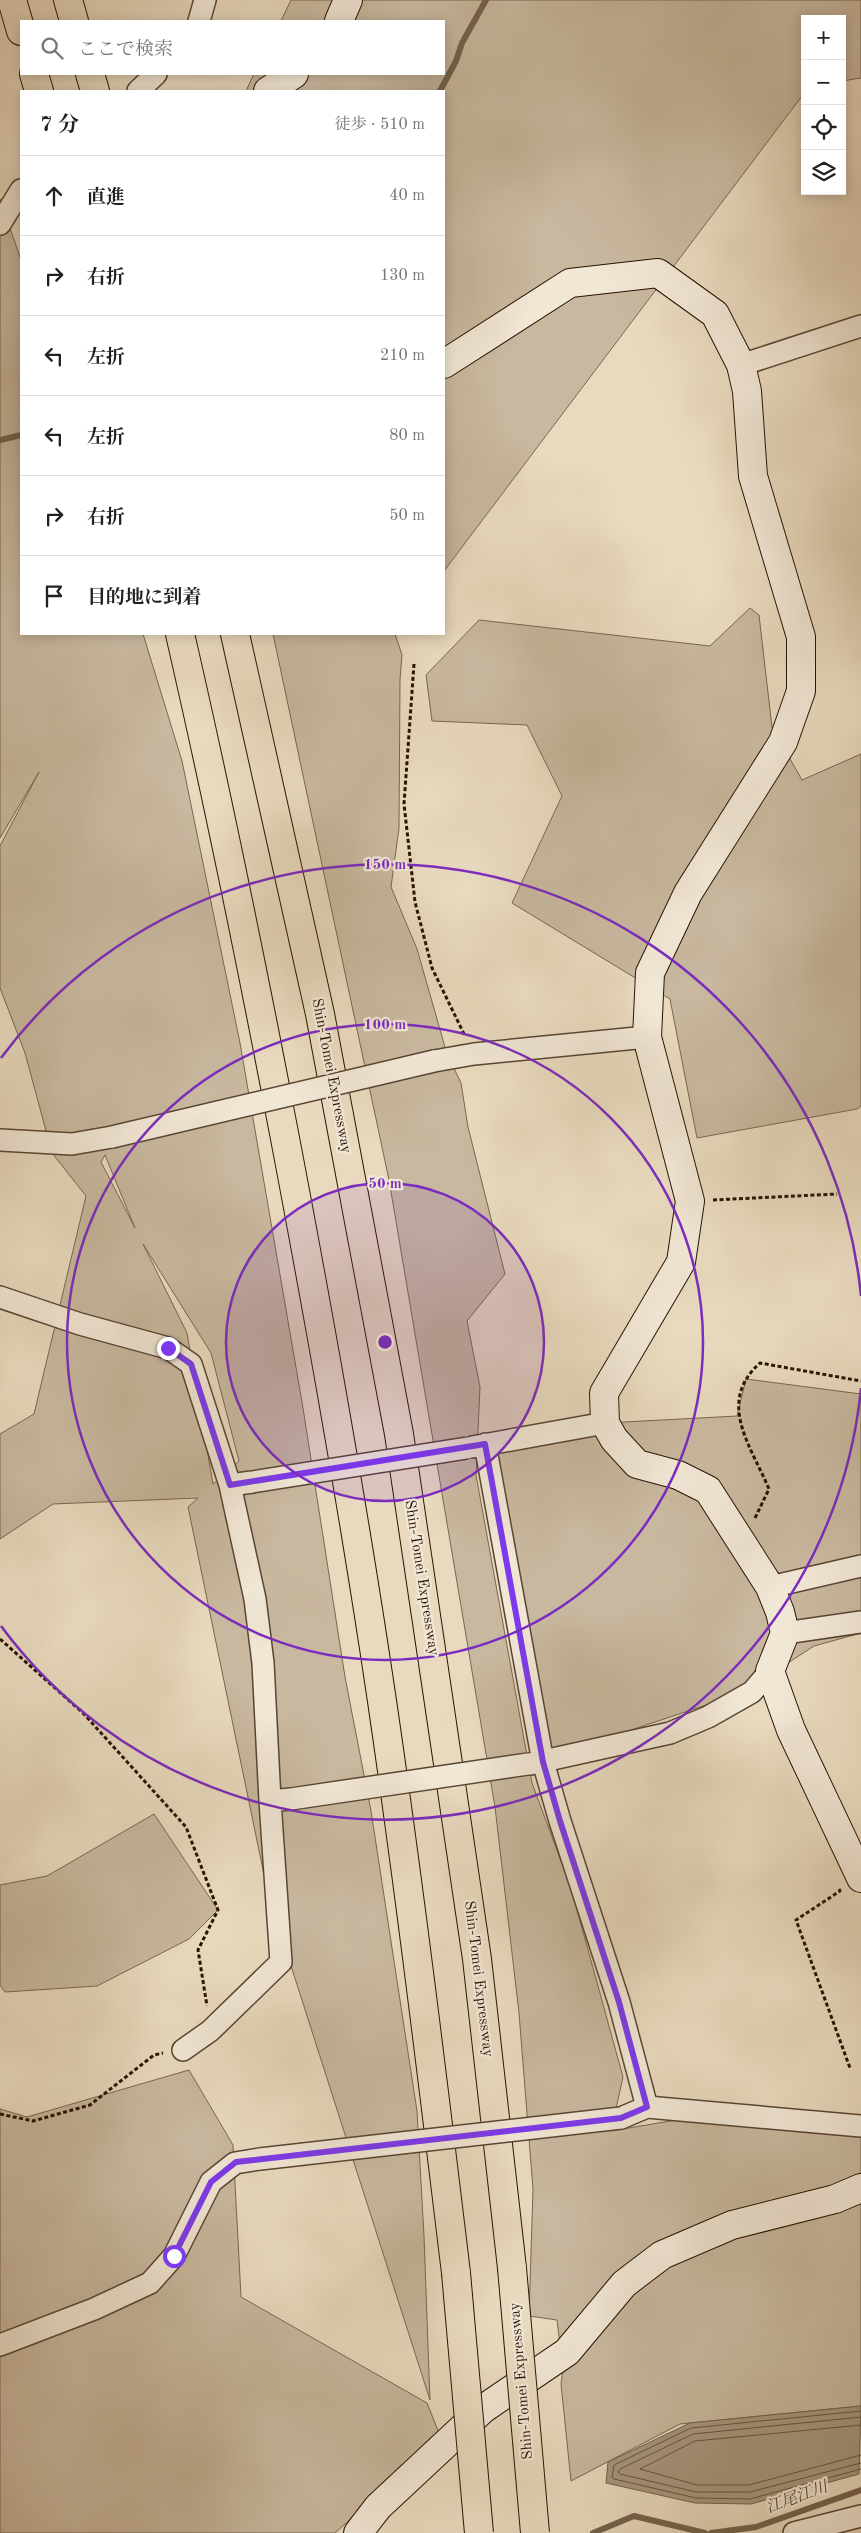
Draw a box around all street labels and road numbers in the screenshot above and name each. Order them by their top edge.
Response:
street label: Shin-Tomei Expressway [309,997,353,1155]
street label: Shin-Tomei Expressway [401,1499,441,1657]
street label: Shin-Tomei Expressway [461,1900,495,2058]
street label: Shin-Tomei Expressway [508,2302,536,2460]

